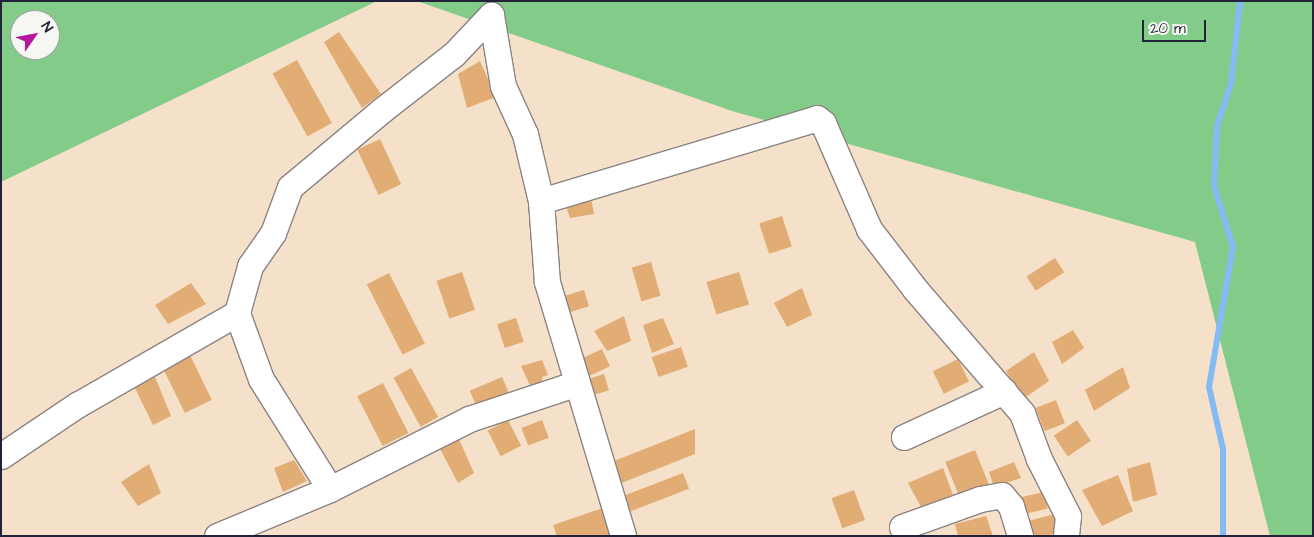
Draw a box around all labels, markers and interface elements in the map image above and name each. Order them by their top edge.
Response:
north arrow [10,10,60,60]
scale bar [1144,10,1208,42]
text: N [36,18,58,37]
text: 20 m [1150,18,1186,39]

